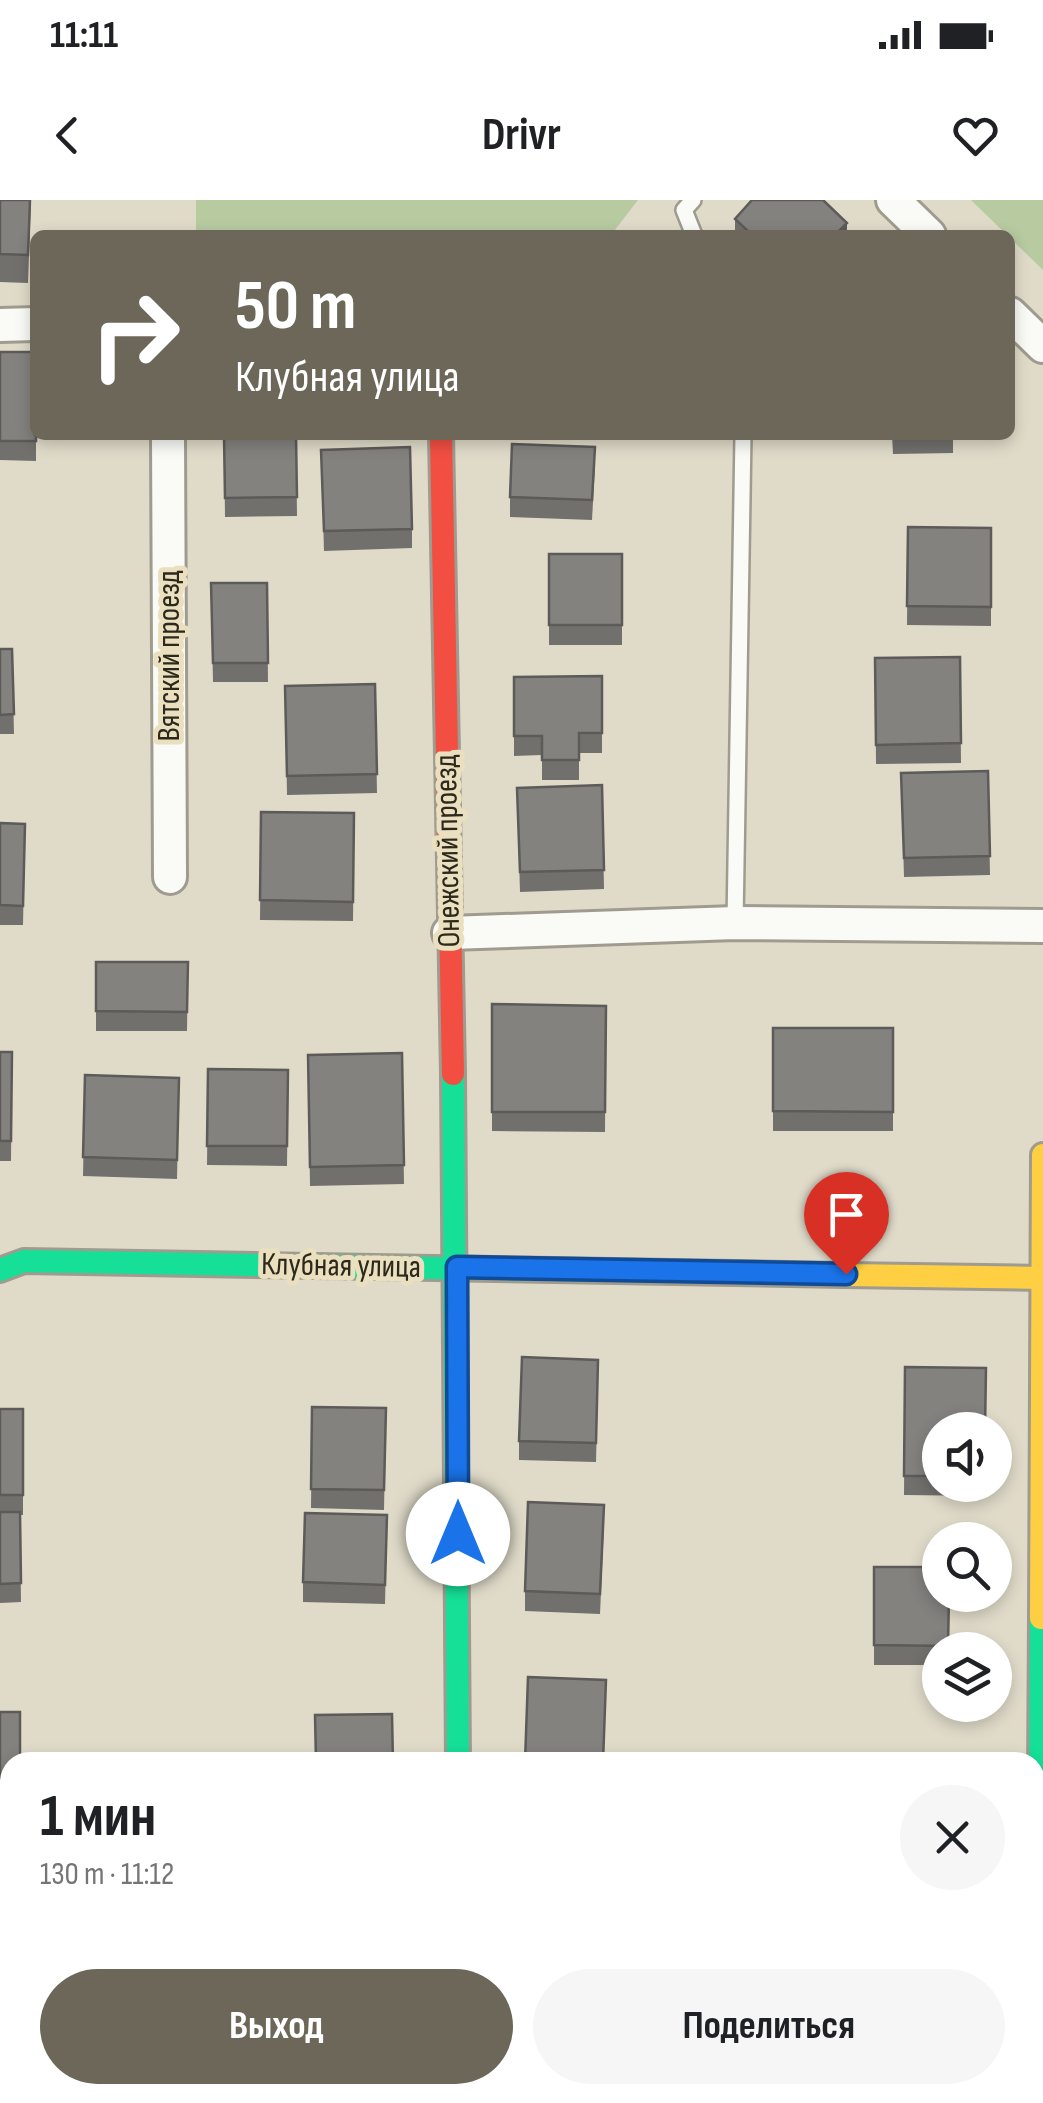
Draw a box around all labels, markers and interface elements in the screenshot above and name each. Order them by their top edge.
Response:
text: 11:11 [50,13,118,58]
icon: back [40,108,95,163]
text: Drivr [482,108,561,163]
icon: heart [948,108,1003,163]
text: 50 m [235,265,356,349]
icon: right [70,270,200,400]
text: Клубная улица [235,350,460,405]
street label: Вятский проезд [150,570,189,742]
street label: Онежский проезд [427,754,469,948]
pin [804,1172,889,1275]
icon: arrive [819,1187,874,1242]
street label: Клубная улица [261,1245,421,1287]
map controls [922,1412,1012,1722]
button: sound [922,1412,1012,1502]
position arrow [406,1482,510,1586]
button: search [922,1522,1012,1612]
button: layers [922,1632,1012,1722]
text: 1 мин [40,1781,156,1853]
button: close [900,1785,1005,1890]
text: 130 m · 11:12 [40,1855,174,1894]
button: Выход [40,1969,513,2084]
button: Поделиться [533,1969,1005,2084]

